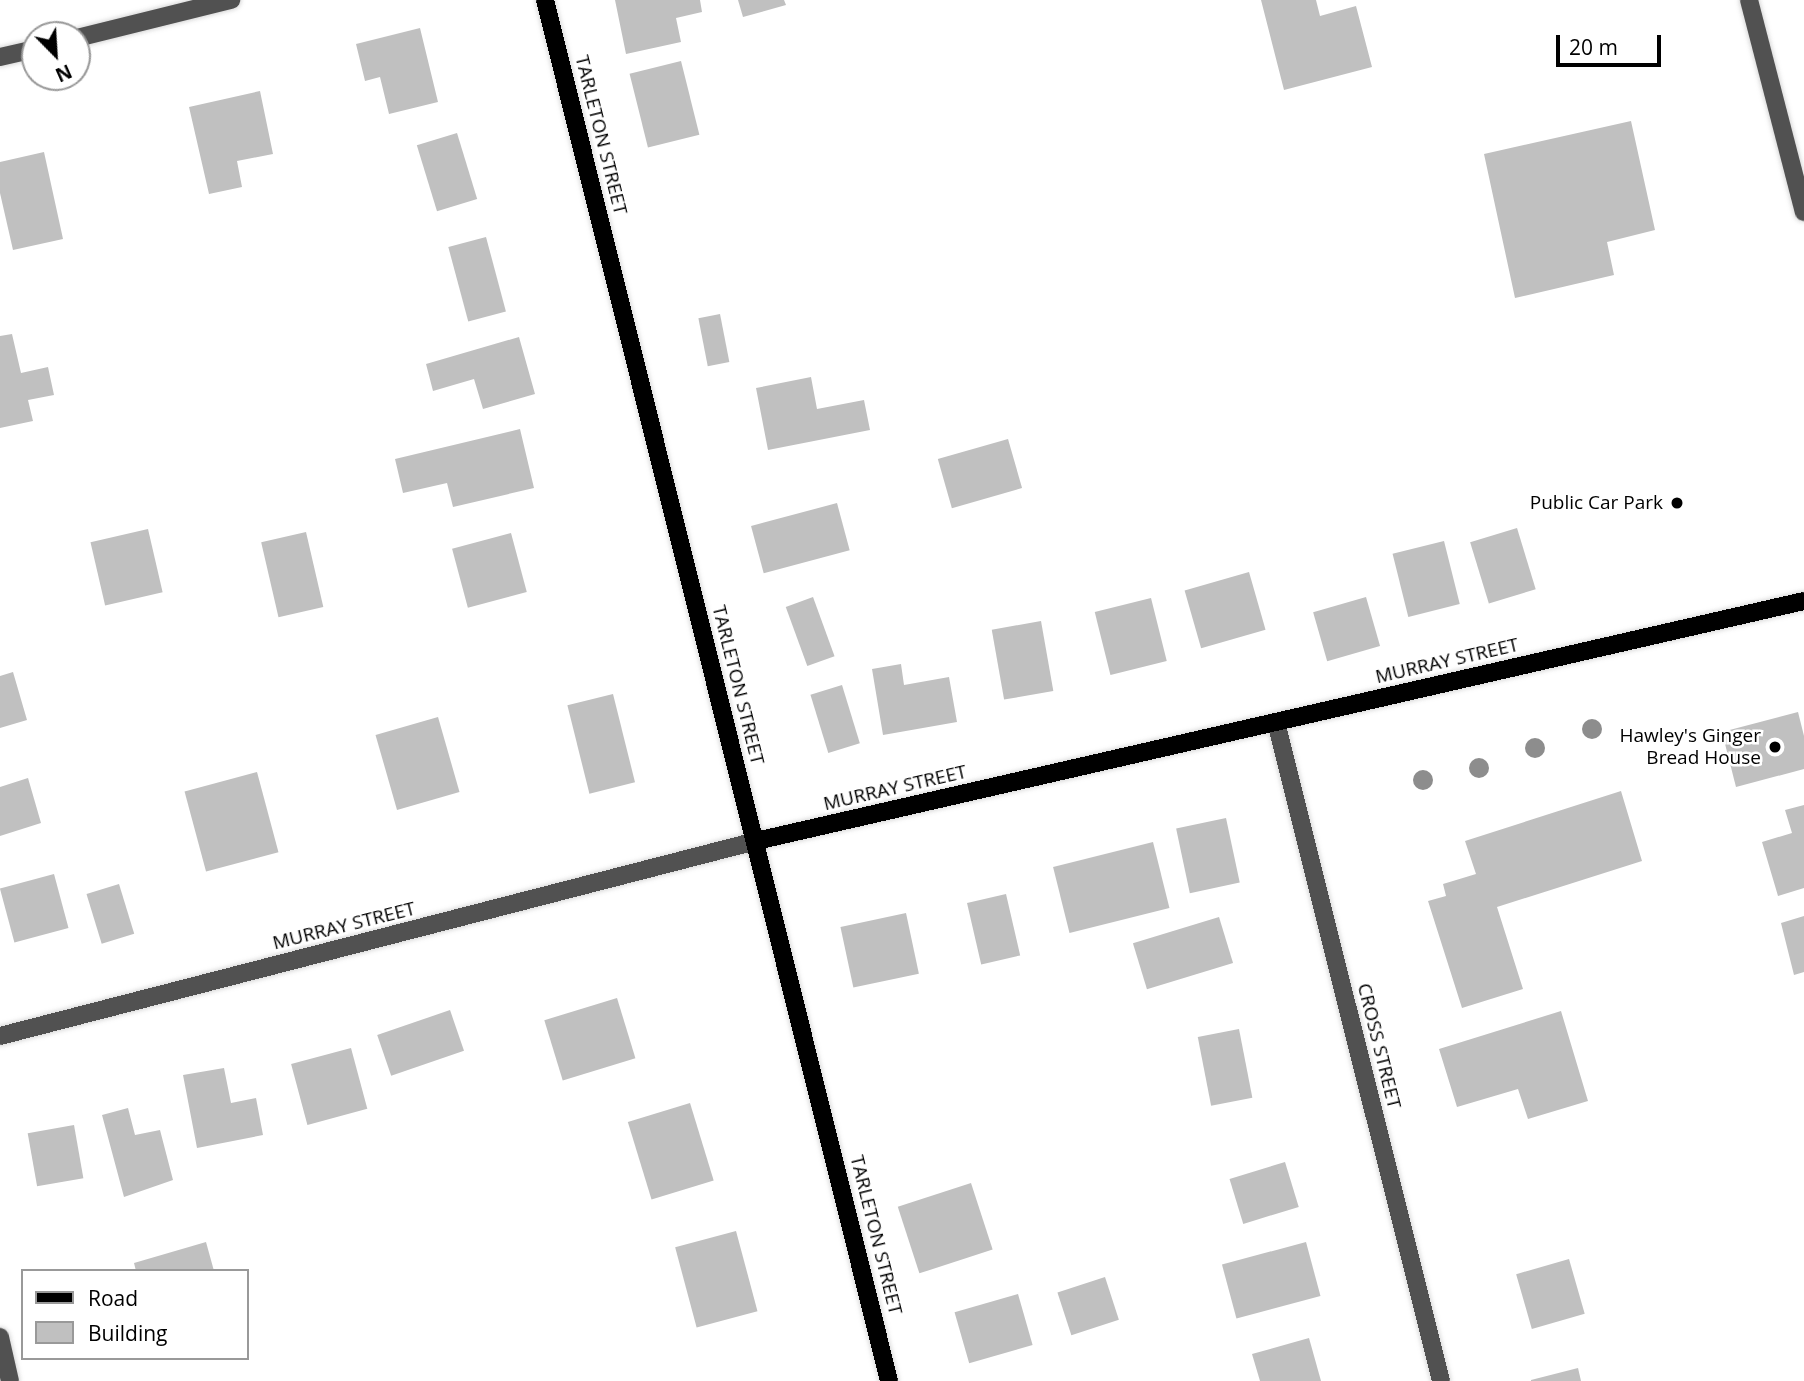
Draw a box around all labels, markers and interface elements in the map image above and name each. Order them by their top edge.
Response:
north arrow [21,21,91,91]
scale bar [1559,21,1664,65]
text: 20 m [1569,33,1618,61]
street label: TARLETON STREET [570,53,632,217]
text: N [51,58,76,88]
place label: Public Car Park [1530,492,1663,514]
marker: Public Car Park [1669,495,1685,511]
street label: TARLETON STREET [707,603,769,767]
street label: MURRAY STREET [1373,633,1521,689]
place label: Hawley's Ginger Bread House [1620,725,1761,769]
marker: Hawley's Ginger Bread House [1767,739,1783,755]
street label: MURRAY STREET [821,760,969,816]
street label: MURRAY STREET [270,897,418,955]
street label: CROSS STREET [1352,981,1406,1111]
street label: TARLETON STREET [845,1153,907,1317]
legend [21,1269,248,1360]
text: Road [88,1284,138,1312]
text: Building [88,1319,167,1347]

